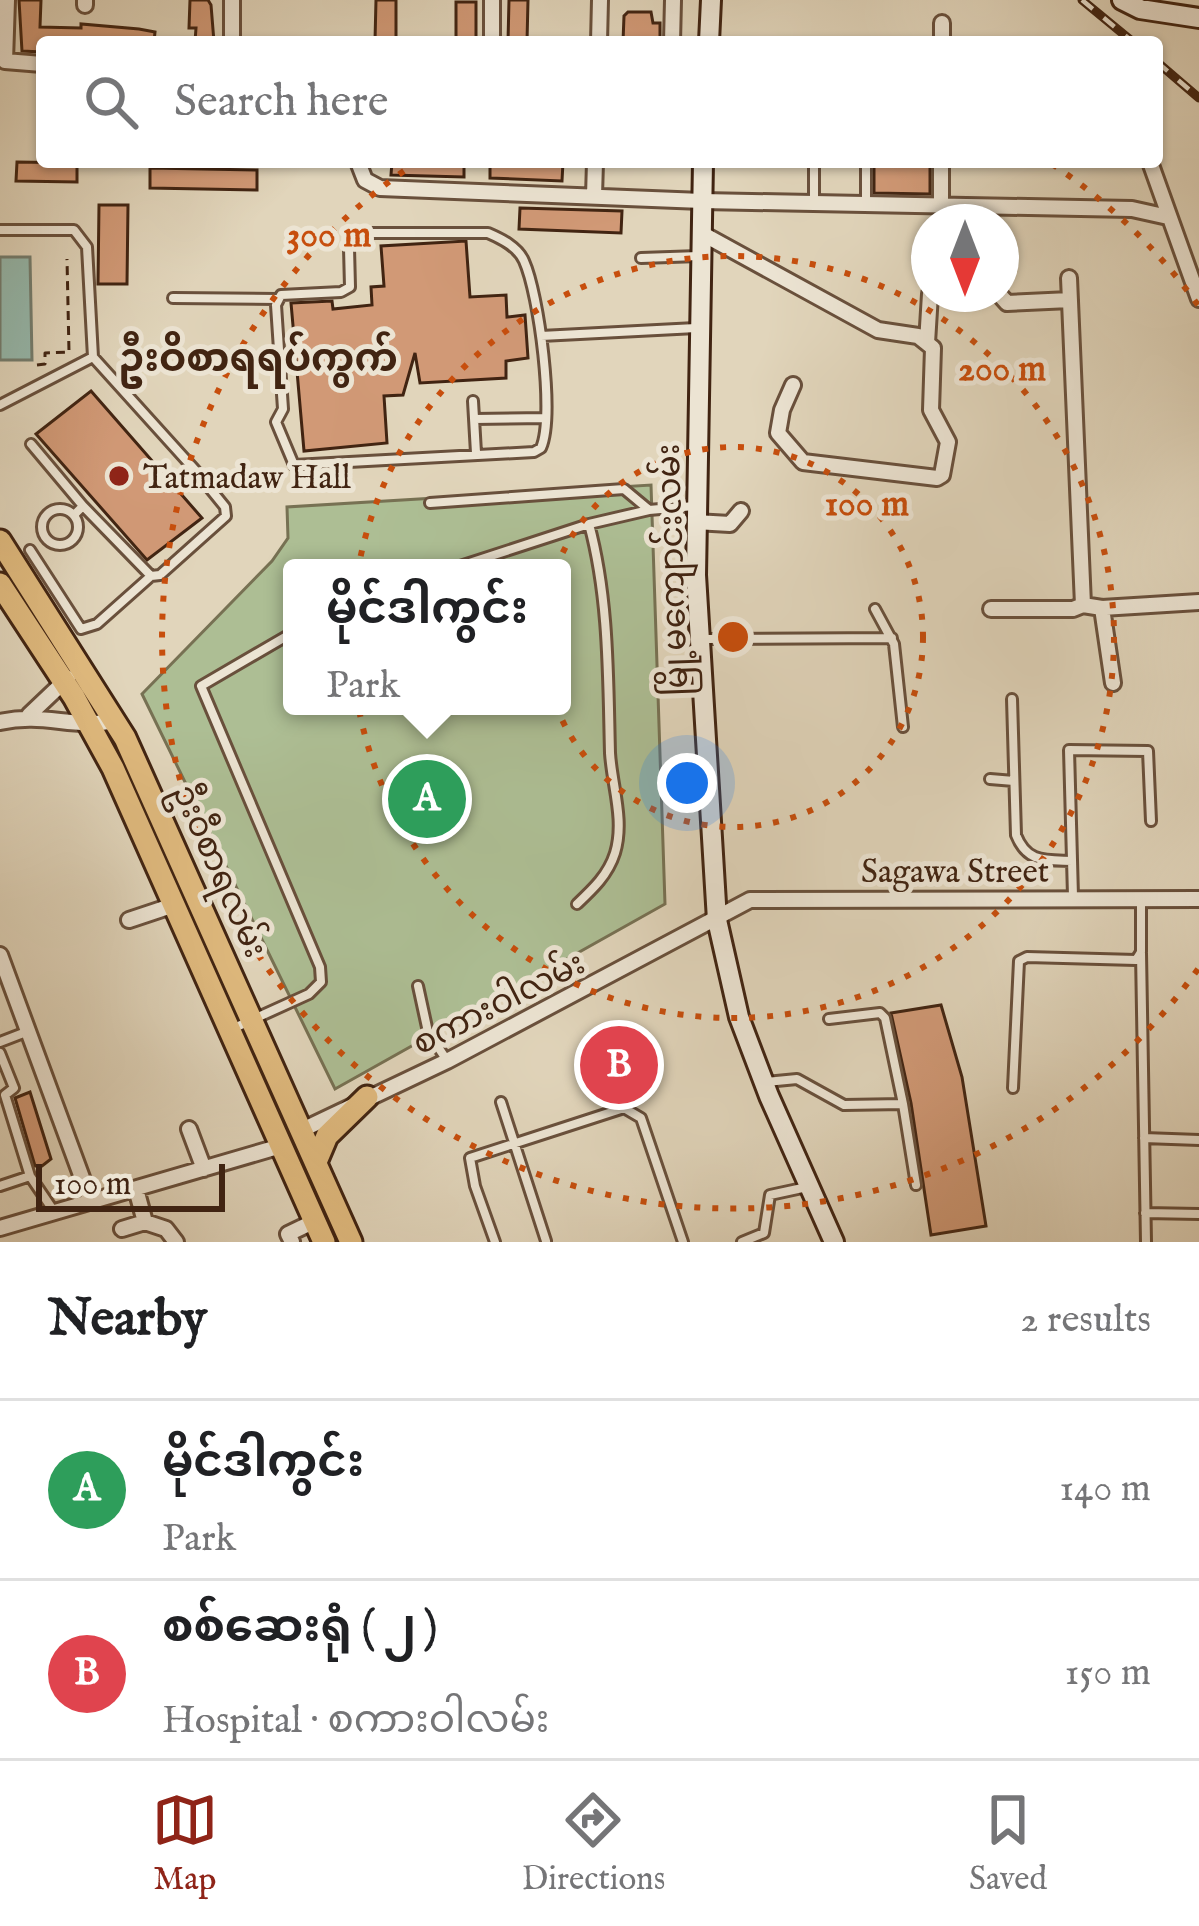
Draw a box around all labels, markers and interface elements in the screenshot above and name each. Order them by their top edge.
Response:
search box [36,36,1163,168]
icon: search [78,69,144,135]
text: Search here [174,74,388,131]
north arrow [911,204,1019,312]
text: 300 m [287,213,371,259]
district label: ဦးဝိစာရရပ်ကွက် [118,331,398,389]
text: 200 m [958,347,1046,393]
street label: မြို့မကျောင်းလမ်း [645,443,702,697]
place label: Tatmadaw Hall [143,458,351,500]
marker: Tatmadaw Hall [106,463,132,489]
text: 100 m [825,482,909,528]
popup [283,559,571,715]
text: မိုင်ဒါကွင်း [326,582,528,639]
centre of rings [712,616,754,658]
text: Park [326,662,400,711]
your location [657,753,717,813]
pin: A [388,754,466,844]
street label: ဦးဝီစာရလမ်း [158,776,279,966]
street label: Sagawa Street [861,852,1049,894]
street label: စကားဝါလမ်း [404,940,593,1066]
pin: B [580,1020,658,1110]
scale bar [36,1158,225,1211]
text: 100 m [54,1164,131,1206]
text: Nearby [48,1288,207,1353]
text: 2 results [1020,1296,1151,1345]
text: မိုင်ဒါကွင်း [162,1435,364,1492]
text: A [74,1465,100,1514]
text: 140 m [1060,1465,1151,1514]
text: Park [162,1515,236,1564]
text: စစ်ဆေးရုံ ( ၂ ) [162,1600,437,1657]
text: B [74,1649,100,1698]
text: 150 m [1065,1649,1151,1698]
text: Hospital · စကားဝါလမ်း [162,1697,549,1746]
tab: Map [152,1787,218,1901]
tab: Directions [522,1787,665,1901]
tab: Saved [969,1787,1047,1901]

